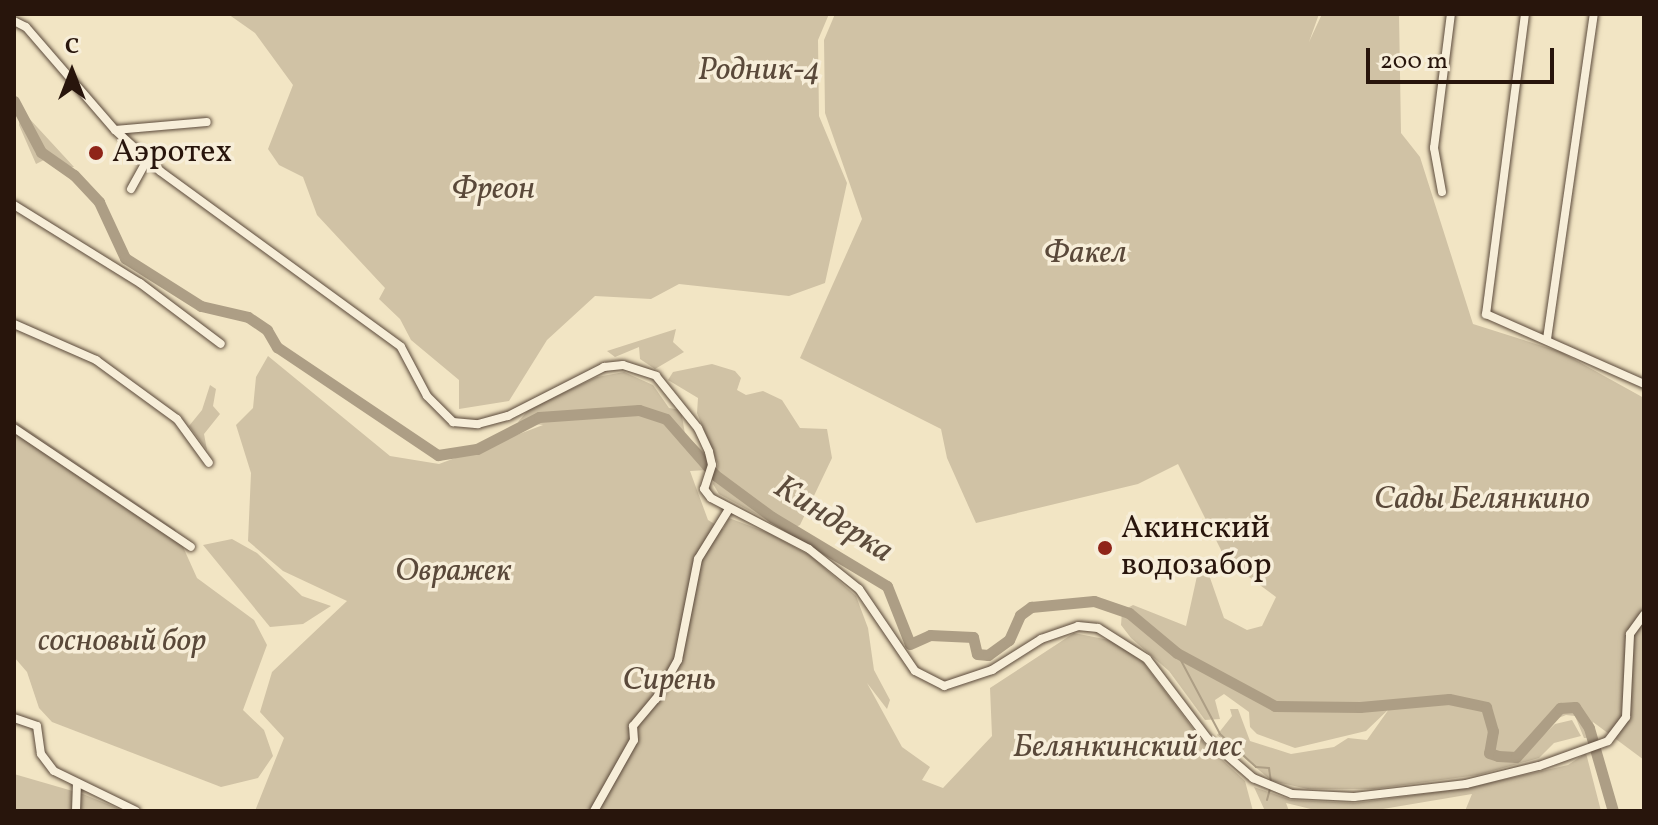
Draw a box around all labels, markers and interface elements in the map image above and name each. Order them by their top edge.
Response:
north arrow [32,32,112,112]
text: С [65,32,79,63]
scale bar [1370,32,1558,82]
text: 200 m [1380,45,1448,79]
park label: Родник-4 [698,52,820,90]
place label: Аэротех [112,134,232,172]
marker: Аэротех [87,144,105,162]
park label: Фреон [451,171,535,209]
park label: Факел [1043,235,1127,273]
water label: Киндерка [766,467,900,573]
park label: Сады Белянкино [1374,481,1590,519]
place label: Акинский водозабор [1121,511,1271,586]
marker: Акинский водозабор [1096,539,1114,557]
park label: Овражек [395,553,511,591]
park label: сосновый бор [38,623,206,661]
park label: Сирень [622,662,716,700]
park label: Белянкинский лес [1014,729,1242,767]

